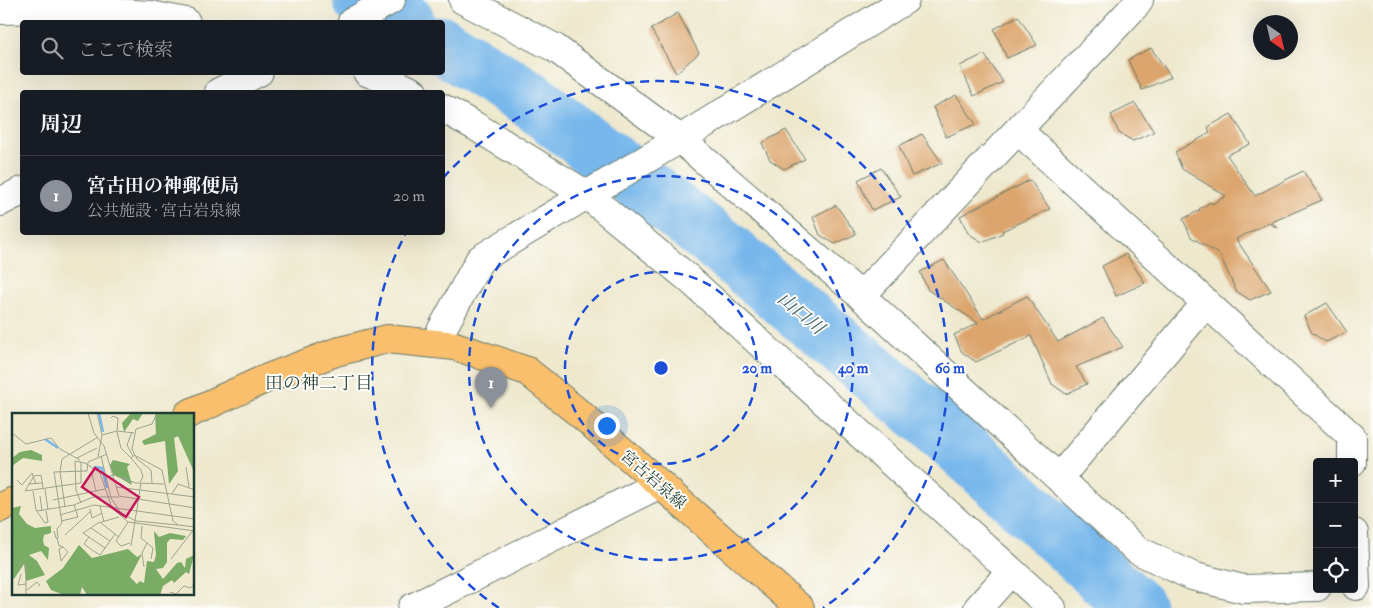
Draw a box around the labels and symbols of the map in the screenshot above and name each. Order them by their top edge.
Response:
north arrow [1253,15,1298,60]
water label: 山口川 [773,287,830,341]
centre of rings [652,359,670,377]
text: 20 m [742,359,772,378]
text: 40 m [837,359,869,378]
text: 60 m [935,359,965,378]
pin: 1 [475,367,507,408]
district label: 田の神二丁目 [265,372,373,395]
inset map [12,413,195,596]
your location [594,413,620,439]
street label: 宮古岩泉線 [617,446,690,514]

